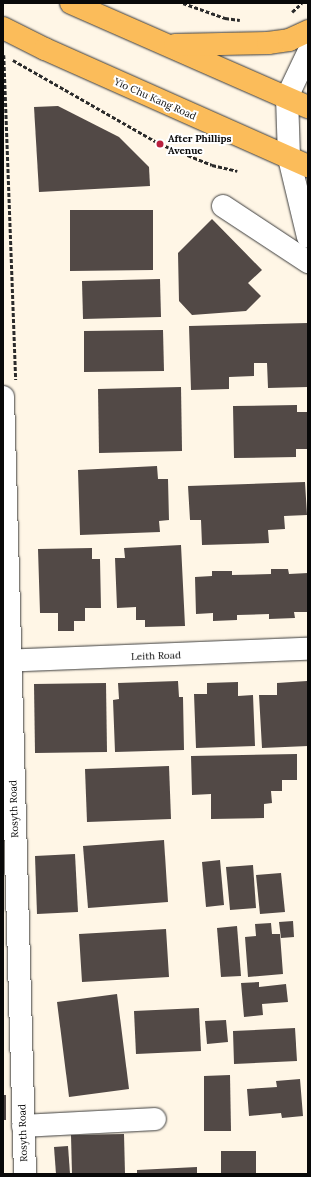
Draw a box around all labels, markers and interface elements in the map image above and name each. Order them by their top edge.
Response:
street label: Yio Chu Kang Road [112,76,198,122]
place label: After Phillips Avenue [168,132,231,156]
marker: After Phillips Avenue [155,139,165,149]
street label: Leith Road [131,649,181,663]
street label: Rosyth Road [7,780,21,838]
street label: Rosyth Road [16,1104,30,1162]

